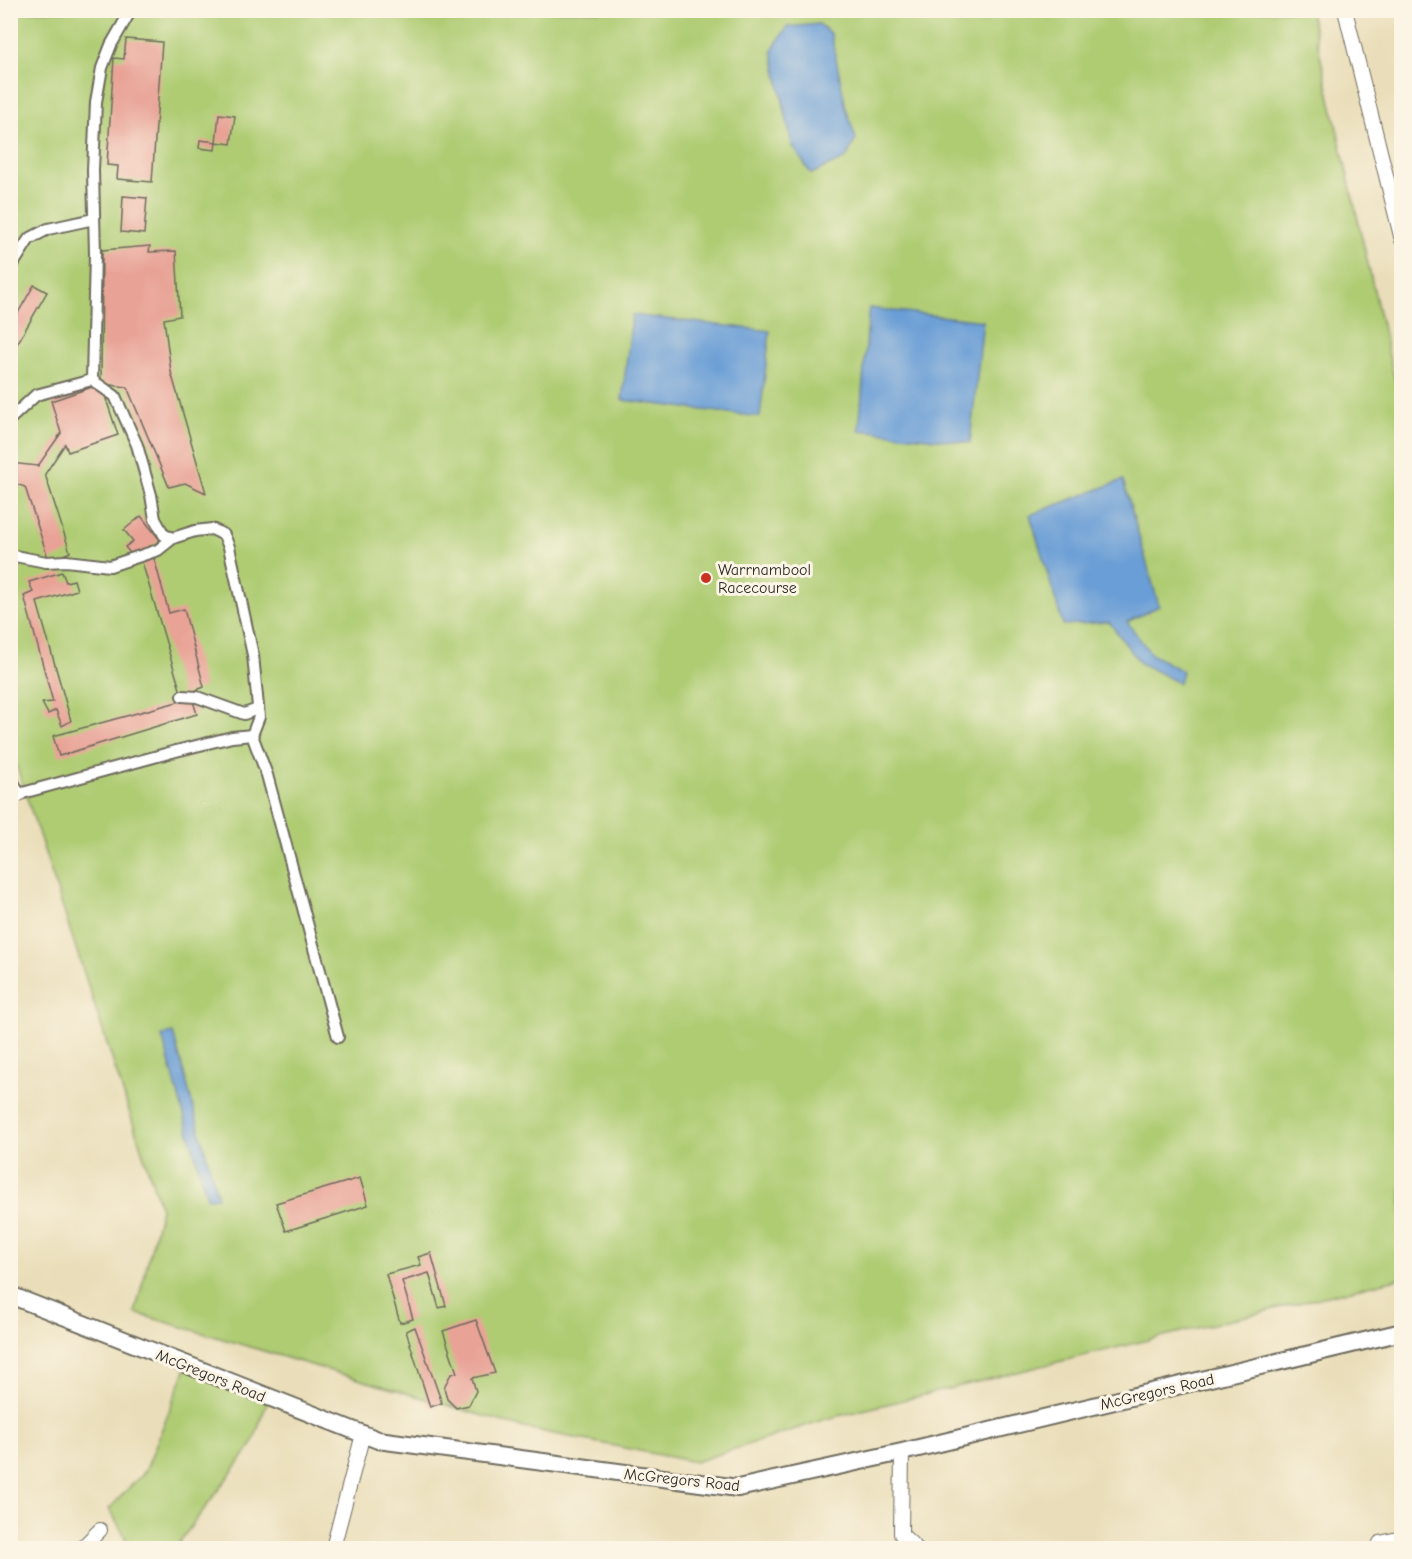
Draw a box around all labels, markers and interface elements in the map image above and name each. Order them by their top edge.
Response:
place label: Warrnambool Racecourse [718,561,811,597]
marker: Warrnambool Racecourse [699,571,713,585]
street label: McGregors Road [153,1346,268,1406]
street label: McGregors Road [1098,1370,1216,1414]
street label: McGregors Road [623,1465,741,1495]

